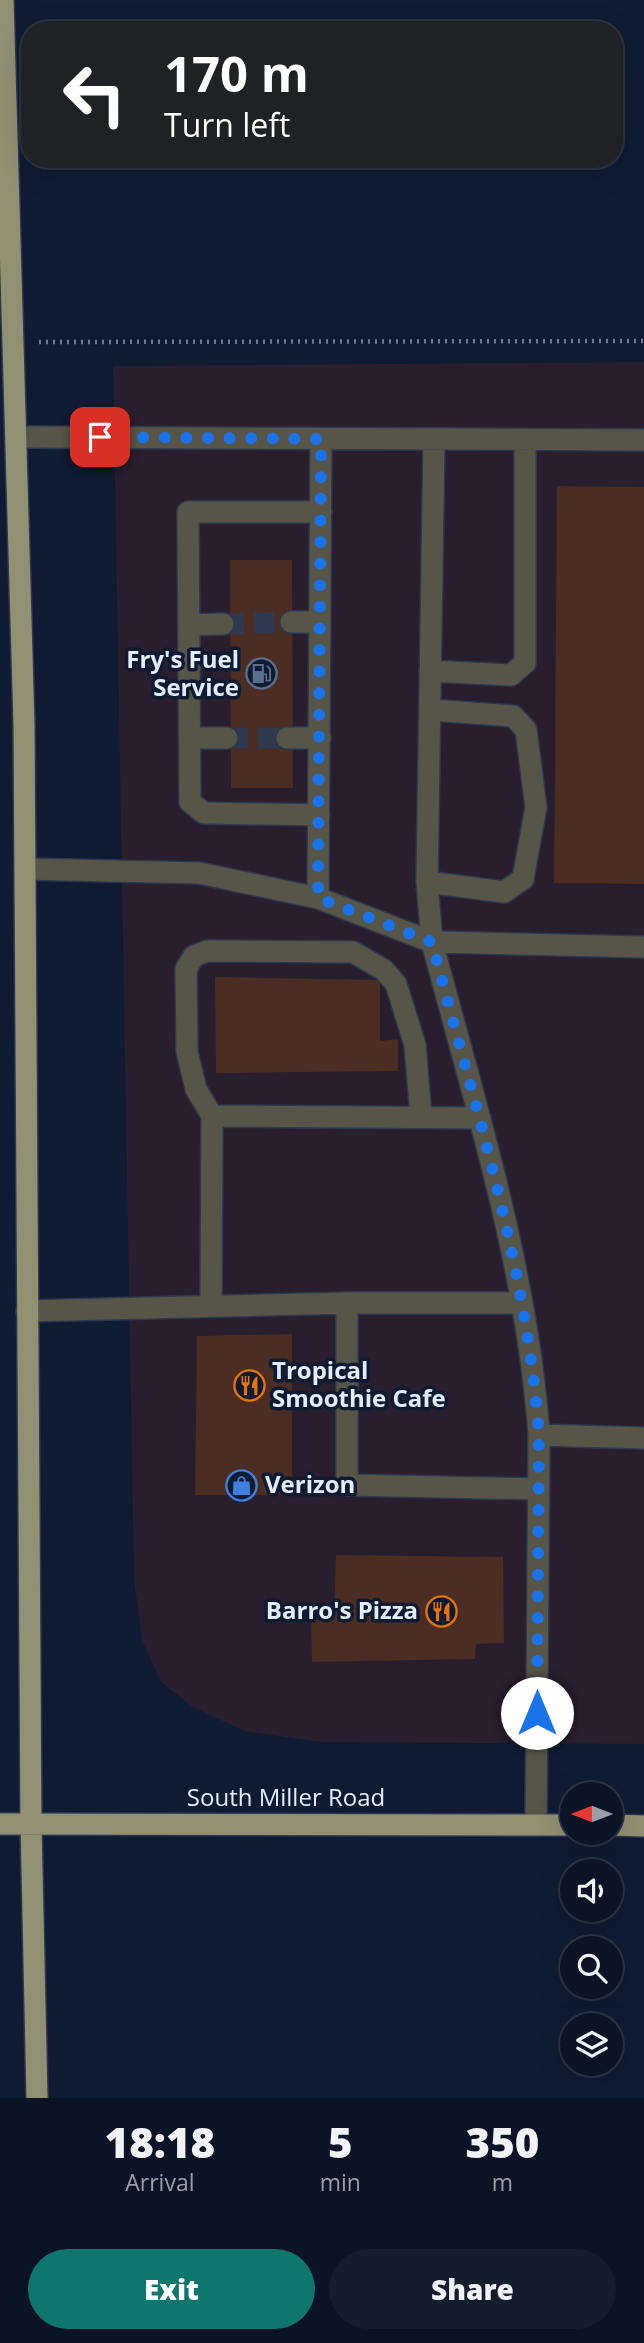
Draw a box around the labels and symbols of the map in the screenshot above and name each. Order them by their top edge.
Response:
pin [70,407,130,467]
place label: Fry's Fuel Service [126,642,239,703]
fuel station icon: Fry's Fuel Service [245,657,279,691]
place label: Tropical Smoothie Cafe [272,1353,446,1414]
restaurant icon: Tropical Smoothie Cafe [232,1368,266,1402]
place label: Verizon [265,1467,355,1500]
shop icon: Verizon [225,1468,259,1502]
place label: Barro's Pizza [266,1593,418,1626]
restaurant icon: Barro's Pizza [424,1594,458,1628]
position arrow [500,1676,574,1750]
street label: South Miller Road [187,1780,385,1813]
north arrow [560,1782,623,1844]

